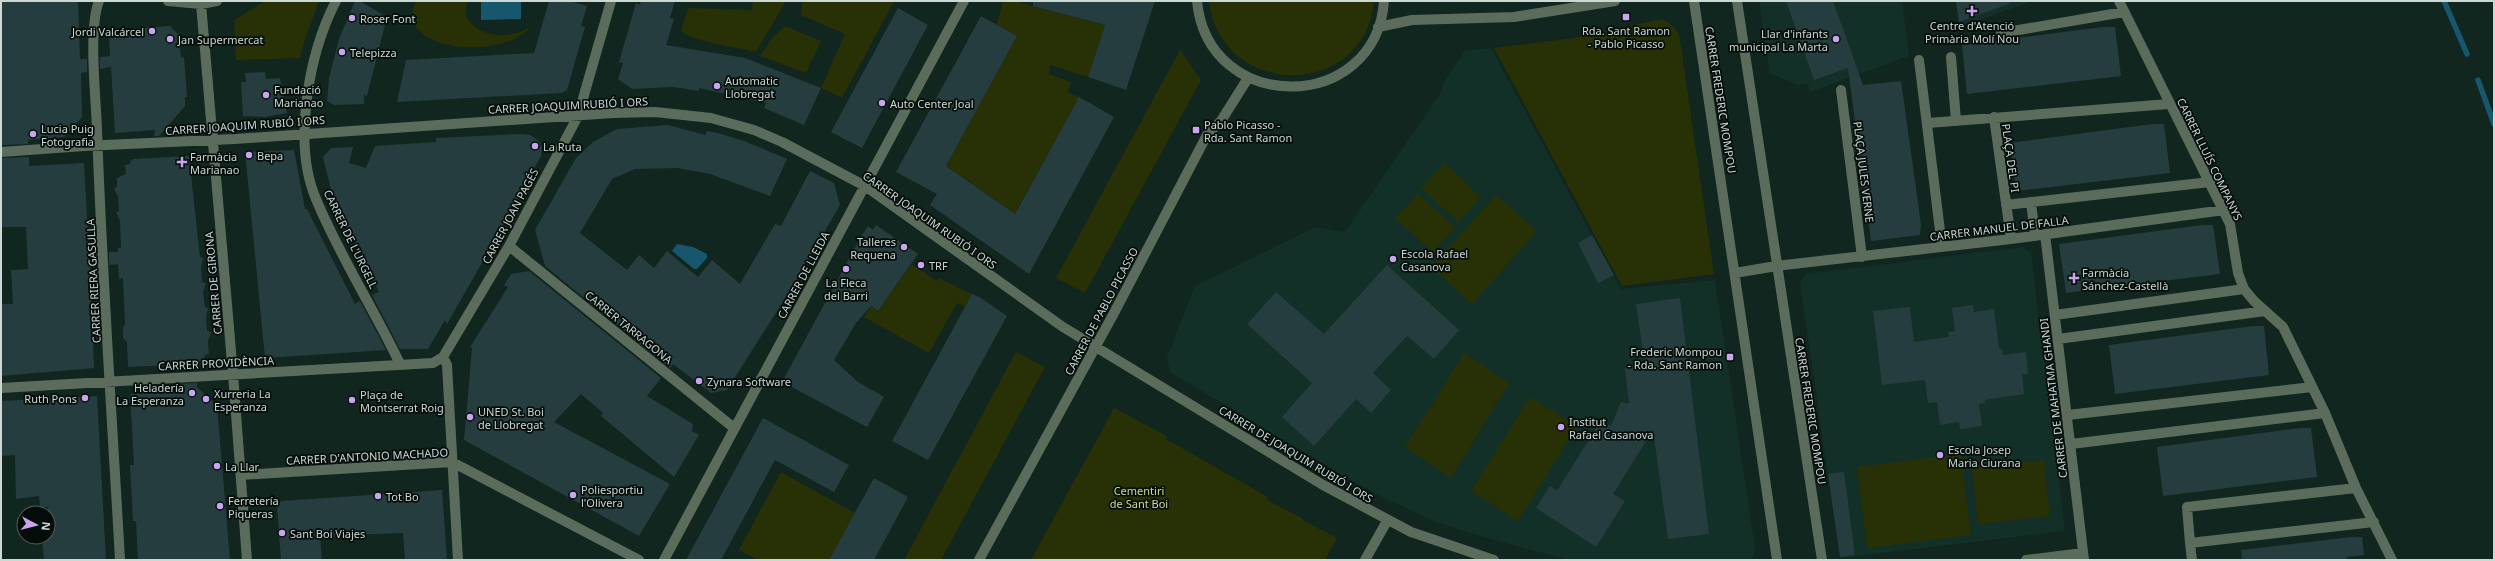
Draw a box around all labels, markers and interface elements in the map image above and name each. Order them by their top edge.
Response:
marker: Centre d'Atenció Primària Molí Nou [1966,5,1978,17]
place label: Roser Font [360,11,416,26]
marker: Rda. Sant Ramon - Pablo Picasso [1621,12,1631,22]
marker: Roser Font [347,13,357,23]
place label: Centre d'Atenció Primària Molí Nou [1925,18,2019,46]
place label: Rda. Sant Ramon - Pablo Picasso [1582,23,1670,51]
place label: Jordi Valcárcel [71,24,144,39]
street label: CARRER FREDERIC MOMPOU [1702,25,1740,175]
marker: Jordi Valcárcel [147,26,157,36]
place label: Llar d'infants municipal La Marta [1729,26,1828,54]
place label: Jan Supermercat [177,32,263,47]
marker: Jan Supermercat [165,34,175,44]
marker: Llar d'infants municipal La Marta [1831,34,1841,44]
place label: Telepizza [350,45,397,60]
marker: Telepizza [337,47,347,57]
place label: Automatic Llobregat [725,73,778,101]
marker: Automatic Llobregat [712,81,722,91]
place label: Fundació Marianao [274,82,324,110]
marker: Fundació Marianao [261,90,271,100]
street label: CARRER JOAQUIM RUBIÓ I ORS [488,93,648,117]
street label: CARRER LLUÍS COMPANYS [2174,95,2246,223]
place label: Auto Center Joal [890,96,974,111]
marker: Auto Center Joal [877,98,887,108]
street label: CARRER JOAQUIM RUBIÓ I ORS [165,112,325,138]
place label: Pablo Picasso - Rda. Sant Ramon [1204,117,1292,145]
street label: PLAÇA JULES VERNE [1850,120,1878,224]
place label: Lucia Puig Fotografia [41,121,94,149]
street label: PLAÇA DEL PI [1999,123,2023,194]
marker: Pablo Picasso - Rda. Sant Ramon [1191,125,1201,135]
marker: Lucia Puig Fotografia [28,129,38,139]
place label: La Ruta [543,139,582,154]
marker: La Ruta [530,141,540,151]
place label: Bepa [257,148,283,163]
place label: Farmàcia Marianao [190,149,240,177]
marker: Bepa [244,150,254,160]
marker: Farmàcia Marianao [177,157,187,167]
street label: CARRER JOAN PAGÉS [478,166,542,266]
street label: CARRER JOAQUIM RUBIÓ I ORS [860,168,1000,272]
street label: CARRER DE L'URGELL [321,187,382,291]
street label: CARRER MANUEL DE FALLA [1929,212,2070,244]
street label: CARRER RIERA GASULLA [82,217,104,344]
street label: CARRER DE LLEIDA [774,228,833,321]
street label: CARRER DE GIRONA [201,230,225,335]
place label: Talleres Requena [850,234,896,262]
marker: Talleres Requena [899,242,909,252]
street label: CARRER DE PABLO PICASSO [1061,244,1141,378]
place label: Escola Rafael Casanova [1401,246,1468,274]
marker: Escola Rafael Casanova [1388,254,1398,264]
place label: TRF [929,258,948,273]
marker: TRF [916,260,926,270]
marker: La Fleca del Barri [841,264,851,274]
place label: Farmàcia Sánchez-Castellà [2082,265,2168,293]
marker: Farmàcia Sánchez-Castellà [2069,273,2079,283]
place label: La Fleca del Barri [824,275,868,303]
street label: CARRER TARRAGONA [582,287,677,368]
street label: CARRER DE MAHATMA GHANDI [2036,317,2070,479]
street label: CARRER FREDERIC MOMPOU [1792,336,1830,486]
place label: Frederic Mompou - Rda. Sant Ramon [1627,344,1722,372]
street label: CARRER PROVIDÈNCIA [158,352,275,374]
marker: Frederic Mompou - Rda. Sant Ramon [1725,352,1735,362]
place label: Zynara Software [707,374,791,389]
marker: Zynara Software [694,376,704,386]
place label: Heladería La Esperanza [116,380,184,408]
place label: Xurreria La Esperanza [214,386,271,414]
place label: Plaça de Montserrat Roig [360,387,444,415]
marker: Heladería La Esperanza [187,388,197,398]
place label: Ruth Pons [24,391,77,406]
marker: Ruth Pons [80,393,90,403]
marker: Xurreria La Esperanza [201,394,211,404]
marker: Plaça de Montserrat Roig [347,395,357,405]
street label: CARRER DE JOAQUIM RUBIÓ I ORS [1216,402,1376,506]
place label: UNED St. Boi de Llobregat [478,404,544,432]
marker: UNED St. Boi de Llobregat [465,412,475,422]
place label: Institut Rafael Casanova [1569,414,1653,442]
marker: Institut Rafael Casanova [1556,422,1566,432]
place label: Escola Josep Maria Ciurana [1948,442,2021,470]
street label: CARRER D'ANTONIO MACHADO [286,444,448,468]
marker: Escola Josep Maria Ciurana [1935,450,1945,460]
place label: La Llar [225,459,260,474]
marker: La Llar [212,461,222,471]
place label: Poliesportiu l'Olivera [581,482,643,510]
park label: Cementiri de Sant Boi [1110,483,1168,511]
place label: Tot Bo [386,489,419,504]
marker: Poliesportiu l'Olivera [568,490,578,500]
marker: Tot Bo [373,491,383,501]
place label: Ferretería Piqueras [228,493,279,521]
marker: Ferretería Piqueras [215,501,225,511]
north arrow [16,505,56,545]
text: N [38,521,54,532]
place label: Sant Boi Viajes [290,526,365,541]
marker: Sant Boi Viajes [277,528,287,538]

